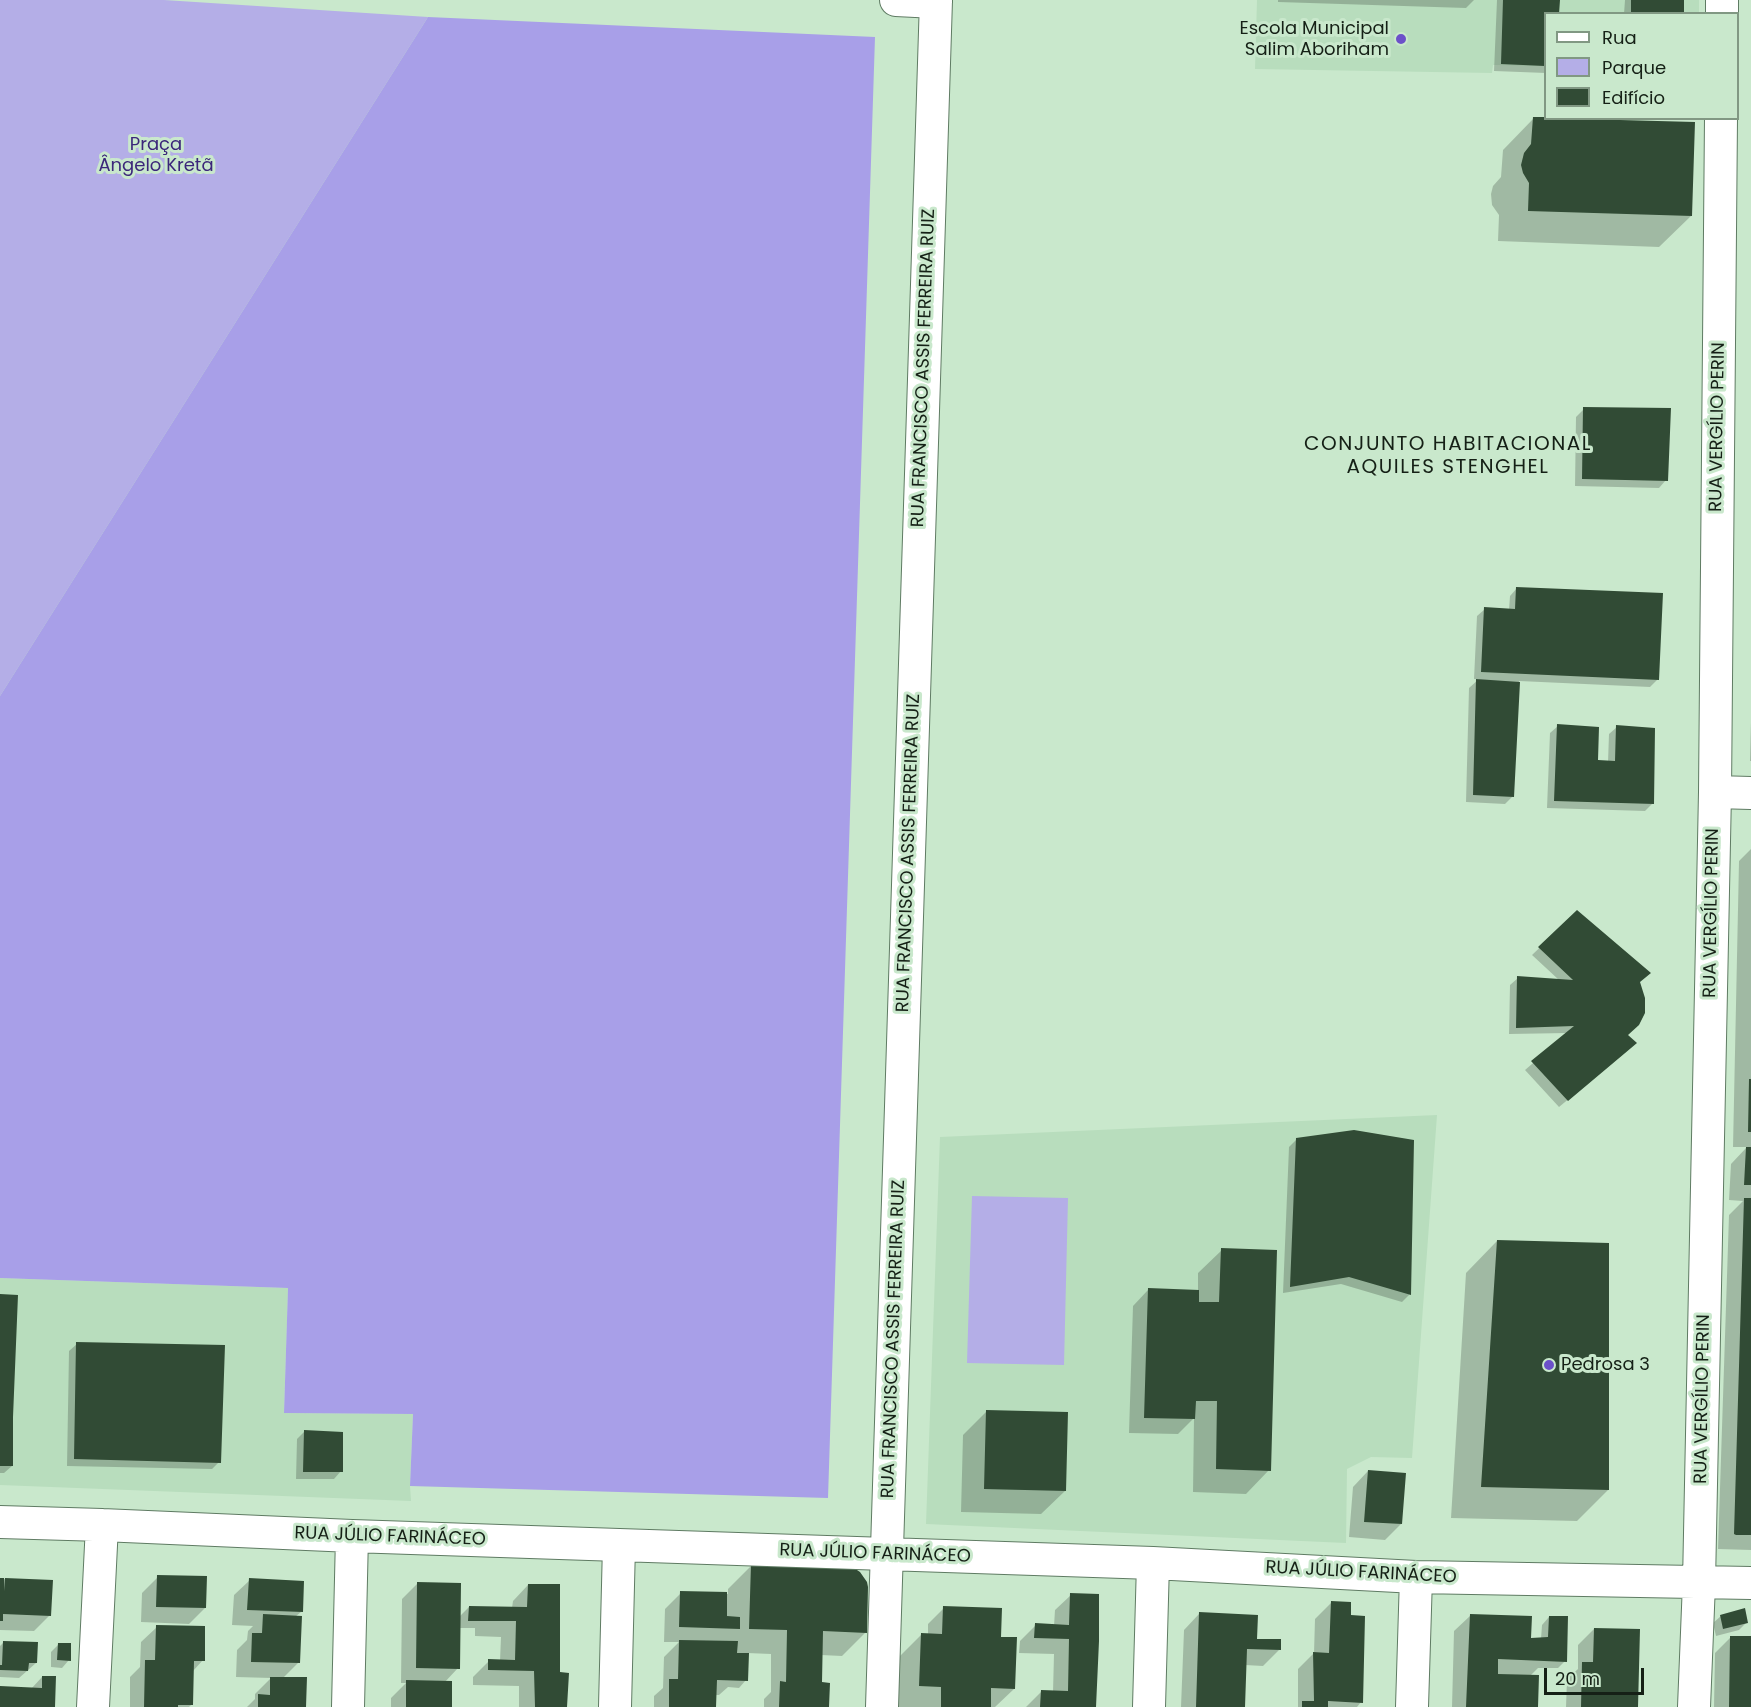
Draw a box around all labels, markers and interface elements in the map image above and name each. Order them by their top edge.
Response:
legend [1544,12,1739,120]
place label: Escola Municipal Salim Aboriham [1239,18,1389,60]
text: Rua [1602,25,1637,50]
marker: Escola Municipal Salim Aboriham [1394,32,1408,46]
text: Parque [1602,55,1666,80]
text: Edifício [1602,85,1665,110]
park label: Praça Ângelo Kretã [98,134,214,176]
street label: RUA FRANCISCO ASSIS FERREIRA RUIZ [908,208,940,528]
street label: RUA VERGÍLIO PERIN [1706,342,1730,512]
district label: CONJUNTO HABITACIONAL AQUILES STENGHEL [1304,433,1592,480]
street label: RUA FRANCISCO ASSIS FERREIRA RUIZ [893,693,925,1013]
street label: RUA VERGÍLIO PERIN [1700,828,1724,998]
street label: RUA FRANCISCO ASSIS FERREIRA RUIZ [878,1179,910,1499]
street label: RUA VERGÍLIO PERIN [1691,1314,1715,1484]
place label: Pedrosa 3 [1561,1354,1650,1376]
marker: Pedrosa 3 [1542,1358,1556,1372]
street label: RUA JÚLIO FARINÁCEO [294,1523,486,1551]
street label: RUA JÚLIO FARINÁCEO [779,1540,971,1568]
street label: RUA JÚLIO FARINÁCEO [1265,1557,1457,1589]
scale bar [1547,1656,1648,1694]
text: 20 m [1555,1666,1600,1691]

